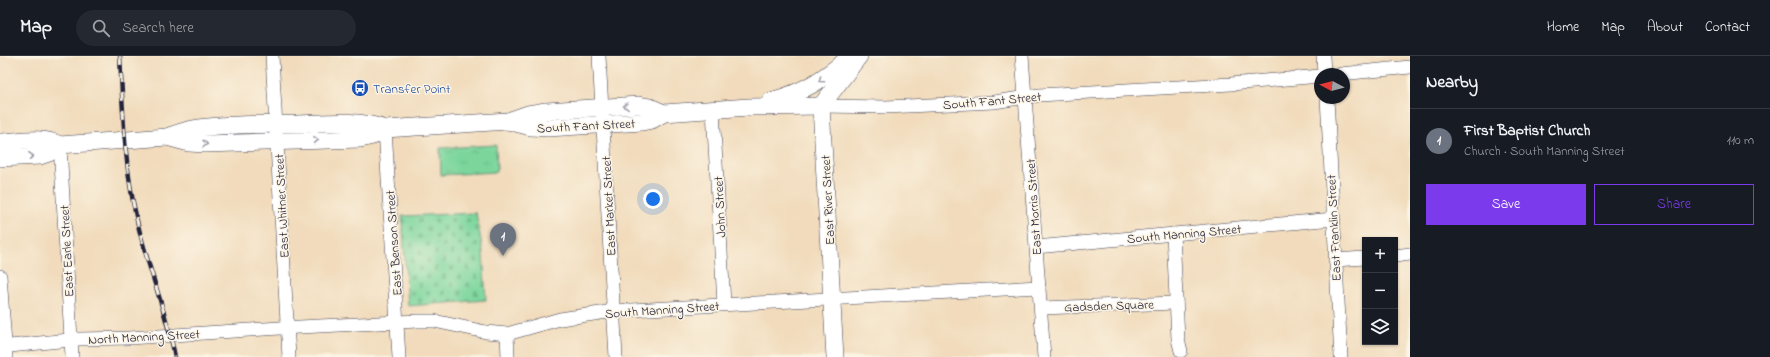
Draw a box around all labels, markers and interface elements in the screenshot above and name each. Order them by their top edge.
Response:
search box [76,10,356,46]
text: Map [20,14,52,41]
icon: search [90,17,112,39]
text: Search here [122,17,194,39]
text: Home [1547,17,1579,38]
text: Map [1601,17,1625,38]
text: About [1647,17,1683,38]
text: Contact [1705,17,1750,38]
north arrow [1314,68,1350,104]
text: Nearby [1426,70,1478,95]
one-way arrow [818,75,825,83]
bus stop icon: Transfer Point [350,78,370,98]
place label: Transfer Point [373,80,451,99]
street label: South Fant Street [942,88,1043,115]
one-way arrow [623,101,629,110]
street label: South Fant Street [536,114,636,139]
text: First Baptist Church [1464,120,1590,142]
text: 1 [1437,131,1441,150]
text: 110 m [1727,131,1754,150]
one-way arrow [313,136,319,144]
one-way arrow [202,139,208,148]
text: Church · South Manning Street [1464,142,1625,161]
one-way arrow [28,152,34,161]
street label: East Whitner Street [270,153,295,259]
street label: East River Street [817,154,840,245]
street label: East Market Street [597,155,622,256]
street label: East Morris Street [1022,157,1047,256]
street label: East Franklin Street [1322,174,1347,282]
street label: John Street [709,175,732,238]
button: Save [1426,184,1586,225]
button: Share [1594,184,1754,225]
street label: East Benson Street [381,189,408,296]
your location [643,189,663,209]
street label: East Earle Street [56,204,79,297]
street label: South Manning Street [1126,220,1243,250]
pin: 1 [490,223,516,256]
map controls [1362,237,1398,345]
button: + [1362,237,1398,273]
button: − [1362,273,1398,309]
street label: Gadsden Square [1064,295,1154,318]
street label: South Manning Street [604,297,721,325]
button: layers [1362,309,1398,345]
street label: North Manning Street [88,325,201,351]

